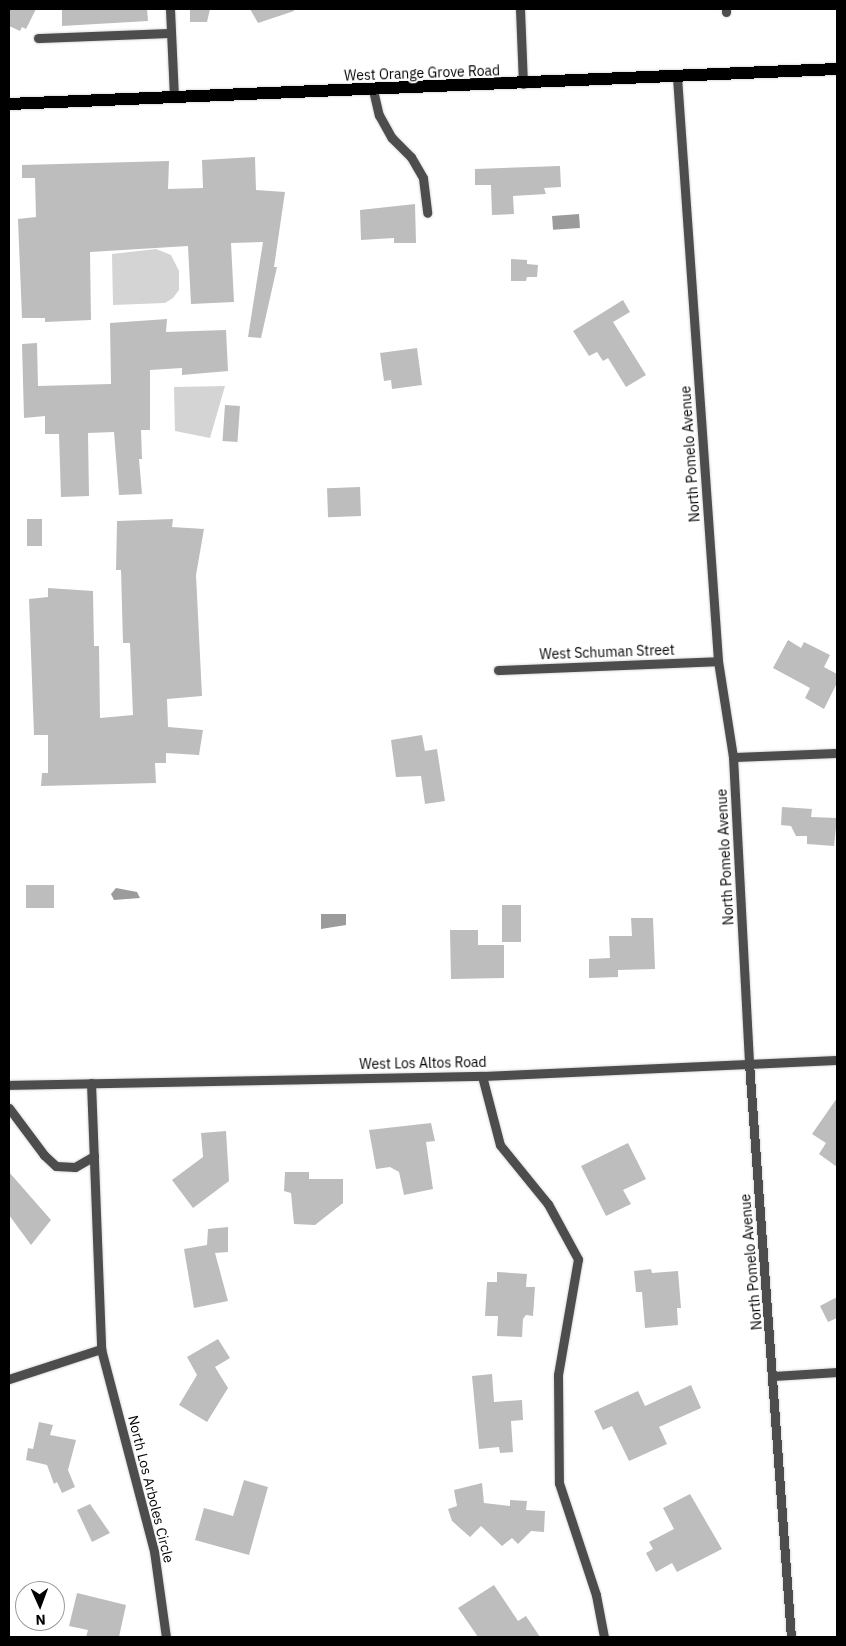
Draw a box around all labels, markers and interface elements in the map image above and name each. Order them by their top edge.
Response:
street label: West Orange Grove Road [344,62,500,84]
street label: North Pomelo Avenue [677,385,703,523]
street label: West Schuman Street [539,641,675,663]
street label: North Pomelo Avenue [713,788,737,926]
street label: West Los Altos Road [359,1053,487,1073]
street label: North Pomelo Avenue [737,1193,765,1331]
street label: North Los Arboles Circle [125,1414,177,1564]
north arrow [15,1581,65,1631]
text: N [35,1611,46,1629]

